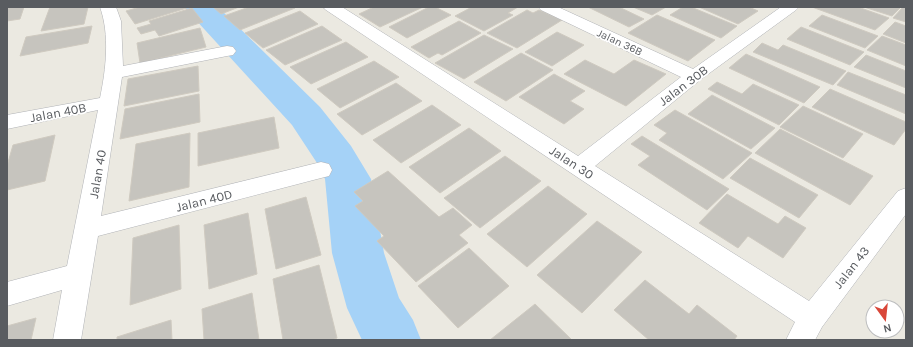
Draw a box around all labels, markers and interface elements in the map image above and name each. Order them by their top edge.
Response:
street label: Jalan 36B [595,26,645,59]
street label: Jalan 30B [656,62,711,109]
street label: Jalan 40B [29,100,88,125]
street label: Jalan 30 [547,143,597,182]
street label: Jalan 40 [86,148,109,200]
street label: Jalan 40D [174,186,234,215]
street label: Jalan 43 [830,243,872,291]
north arrow [865,299,905,339]
text: N [882,321,893,335]

